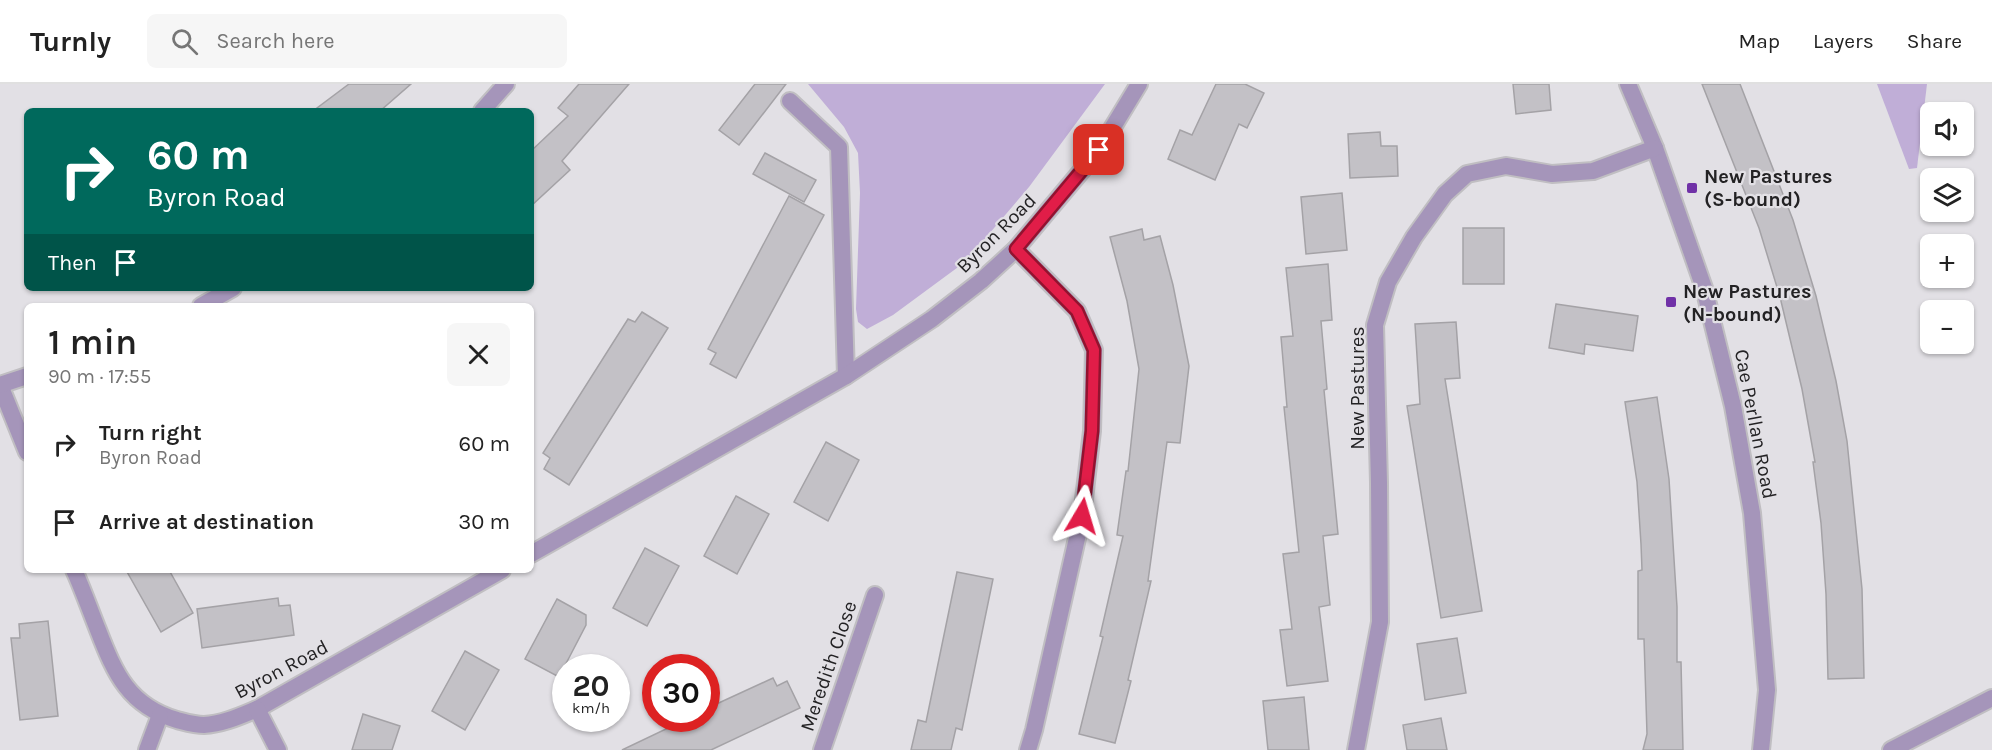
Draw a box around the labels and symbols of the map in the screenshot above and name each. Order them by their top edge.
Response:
pin [1073,124,1124,175]
place label: New Pastures (S-bound) [1704,165,1832,211]
marker: New Pastures (S-bound) [1685,181,1699,195]
street label: Byron Road [952,189,1041,278]
place label: New Pastures (N-bound) [1683,280,1811,326]
marker: New Pastures (N-bound) [1664,295,1678,309]
street label: New Pastures [1346,326,1369,450]
street label: Cae Perllan Road [1730,347,1781,501]
position arrow [1050,484,1114,548]
street label: Meredith Close [795,598,862,734]
street label: Byron Road [230,635,332,704]
speed limit sign: 30 [642,654,720,732]

